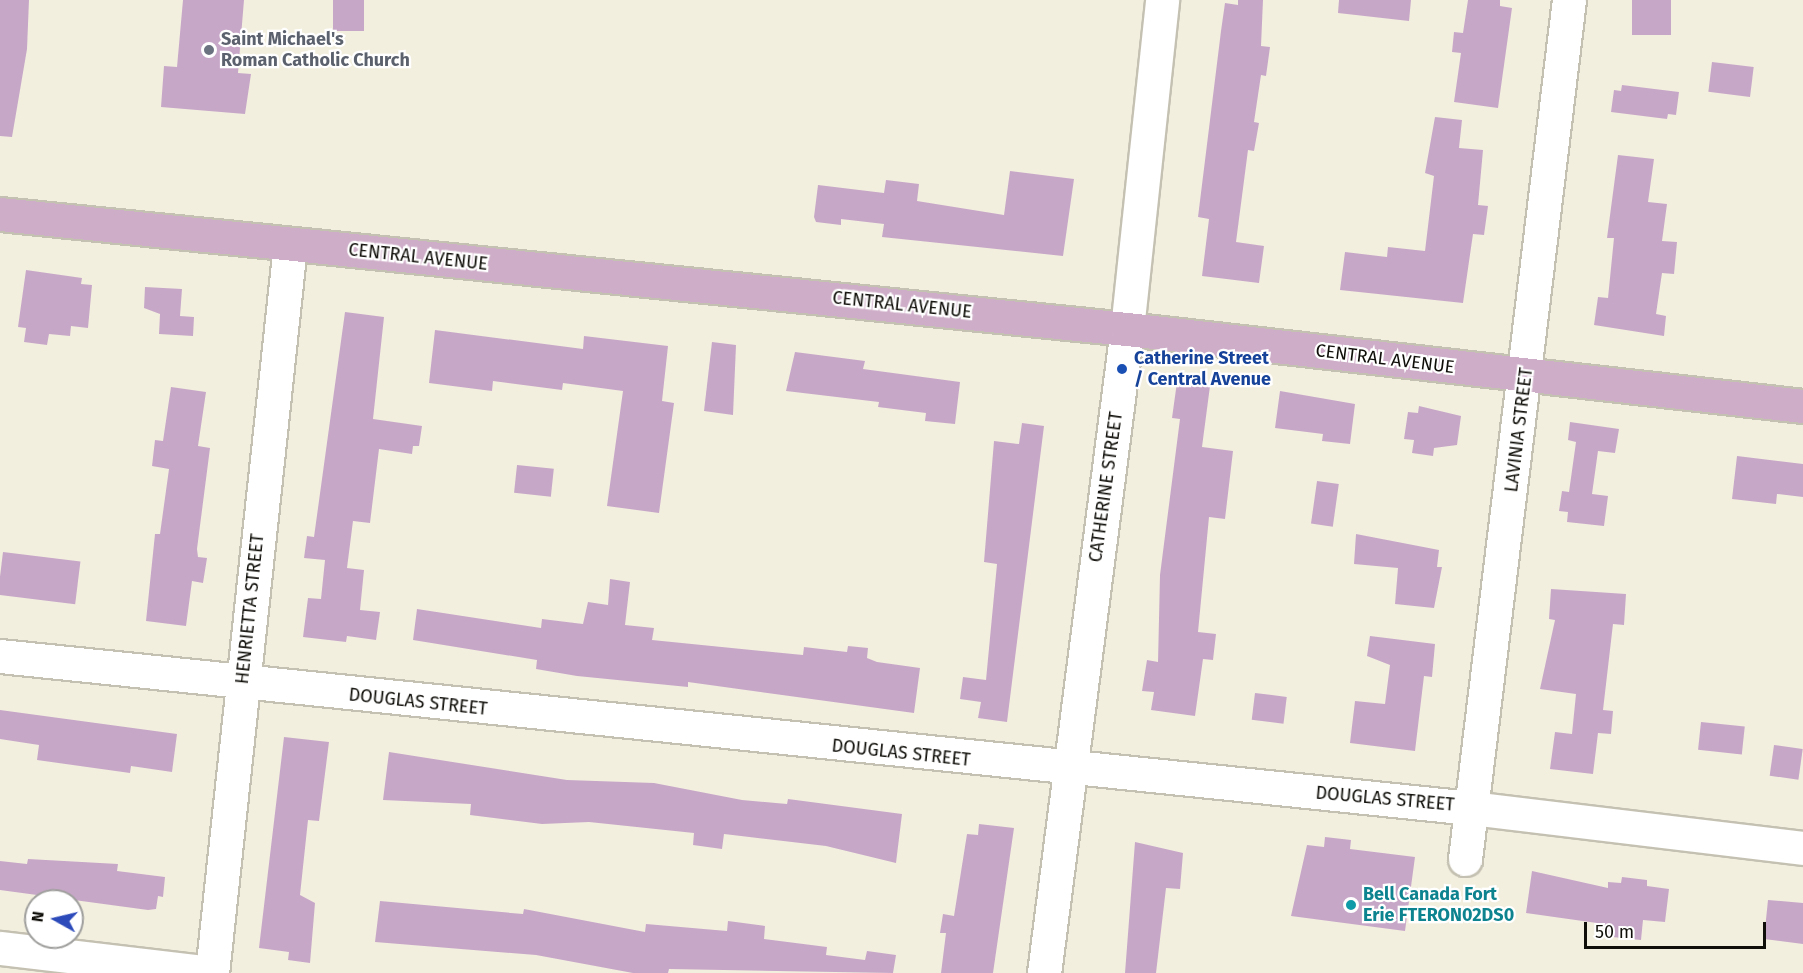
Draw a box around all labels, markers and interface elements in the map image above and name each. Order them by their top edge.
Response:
place label: Saint Michael's Roman Catholic Church [221,29,410,72]
marker: Saint Michael's Roman Catholic Church [202,43,216,57]
street label: CENTRAL AVENUE [347,239,489,275]
street label: CENTRAL AVENUE [831,287,973,323]
street label: CENTRAL AVENUE [1314,340,1456,378]
place label: Catherine Street / Central Avenue [1134,348,1271,391]
marker: Catherine Street / Central Avenue [1115,362,1129,376]
street label: LAVINIA STREET [1501,367,1537,493]
street label: CATHERINE STREET [1085,410,1127,564]
street label: HENRIETTA STREET [231,533,269,685]
street label: DOUGLAS STREET [348,684,488,720]
street label: DOUGLAS STREET [831,735,971,771]
street label: DOUGLAS STREET [1315,782,1455,816]
place label: Bell Canada Fort Erie FTERON02DS0 [1363,884,1514,926]
north arrow [24,889,84,949]
marker: Bell Canada Fort Erie FTERON02DS0 [1344,898,1358,912]
text: N [28,910,48,923]
scale bar [1587,910,1768,948]
text: 50 m [1595,921,1634,943]

